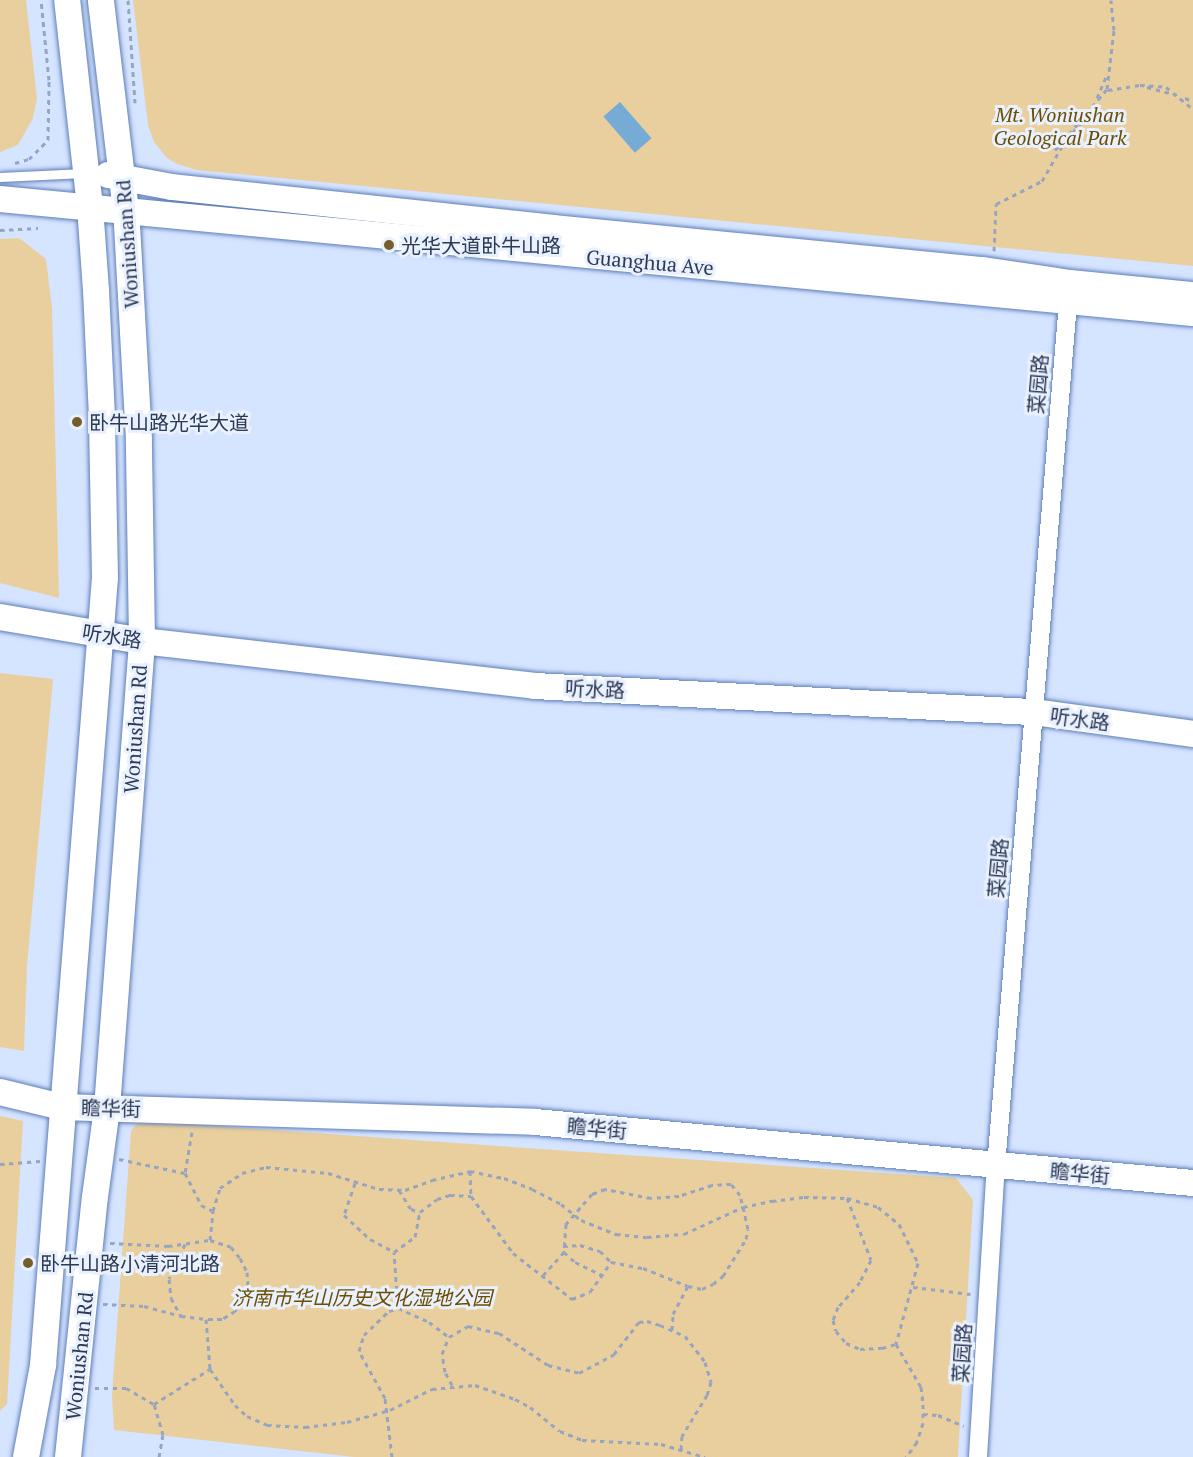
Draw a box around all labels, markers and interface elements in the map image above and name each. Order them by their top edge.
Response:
park label: Mt. Woniushan Geological Park [994,102,1126,149]
street label: Woniushan Rd [111,179,143,309]
place label: 光华大道卧牛山路 [401,233,561,257]
marker: 光华大道卧牛山路 [382,238,396,252]
street label: Guanghua Ave [585,244,715,280]
street label: 菜园路 [1023,353,1053,415]
place label: 卧牛山路光华大道 [89,410,249,434]
marker: 卧牛山路光华大道 [70,415,84,429]
street label: 听水路 [80,619,144,653]
street label: Woniushan Rd [119,664,151,794]
street label: 听水路 [564,675,626,703]
street label: 听水路 [1049,703,1111,735]
street label: 菜园路 [983,837,1013,899]
street label: 瞻华街 [81,1095,141,1121]
street label: 瞻华街 [566,1113,628,1143]
street label: 瞻华街 [1049,1158,1111,1188]
place label: 卧牛山路小清河北路 [40,1251,220,1275]
marker: 卧牛山路小清河北路 [21,1256,35,1270]
park label: 济南市华山历史文化湿地公园 [232,1285,492,1309]
street label: Woniushan Rd [60,1291,98,1421]
street label: 菜园路 [948,1322,976,1384]

